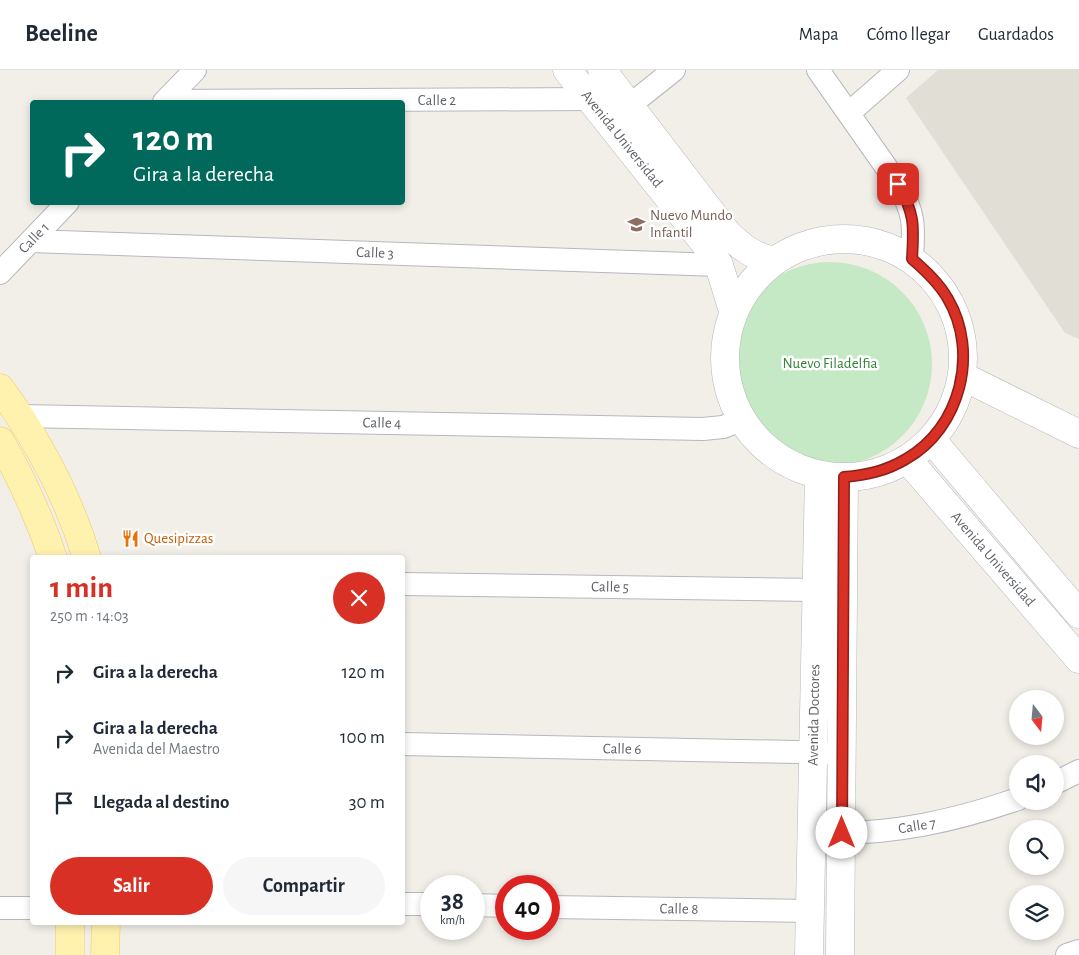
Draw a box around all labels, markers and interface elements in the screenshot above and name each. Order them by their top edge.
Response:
text: Beeline [25,22,98,46]
text: Mapa [799,26,839,44]
text: Cómo llegar [867,26,950,44]
text: Guardados [978,26,1054,44]
street label: Avenida Universidad [578,88,666,191]
street label: Calle 2 [418,93,456,108]
icon: right [50,120,115,185]
text: 120 m [133,122,214,157]
text: Gira a la derecha [133,163,274,185]
pin [877,163,919,205]
icon: arrive [884,170,912,198]
place label: Nuevo Mundo Infantil [650,208,733,240]
school or university icon: Nuevo Mundo Infantil [626,214,646,234]
street label: Calle 1 [16,220,52,256]
street label: Calle 3 [356,245,394,261]
park label: Nuevo Filadelfia [782,356,878,371]
street label: Calle 4 [362,415,402,431]
street label: Avenida Universidad [948,509,1038,609]
restaurant icon: Quesipizzas [120,528,140,548]
place label: Quesipizzas [144,531,213,546]
button: close [333,572,385,624]
text: 1 min [50,573,113,603]
street label: Calle 5 [591,579,629,595]
text: 250 m · 14:03 [50,608,129,624]
icon: right [50,659,78,687]
text: Gira a la derecha [93,663,218,682]
text: 120 m [341,663,385,682]
street label: Avenida Doctores [806,664,822,766]
north arrow [1009,690,1064,745]
map controls [1009,690,1064,940]
text: Gira a la derecha [93,719,218,738]
icon: right [50,724,78,752]
text: 100 m [340,728,385,747]
text: Avenida del Maestro [93,741,220,757]
street label: Calle 6 [603,741,641,757]
button: sound [1009,755,1064,810]
icon: arrive [50,789,78,817]
text: Llegada al destino [93,793,230,812]
text: 30 m [349,793,385,812]
position arrow [815,806,867,858]
street label: Calle 7 [897,816,937,836]
button: search [1009,820,1064,875]
button: Salir [50,857,213,915]
button: Compartir [223,857,385,915]
speed limit sign: 40 [495,875,560,940]
button: layers [1009,885,1064,940]
text: 38 [441,889,464,914]
street label: Calle 8 [660,901,698,917]
text: km/h [440,914,465,926]

